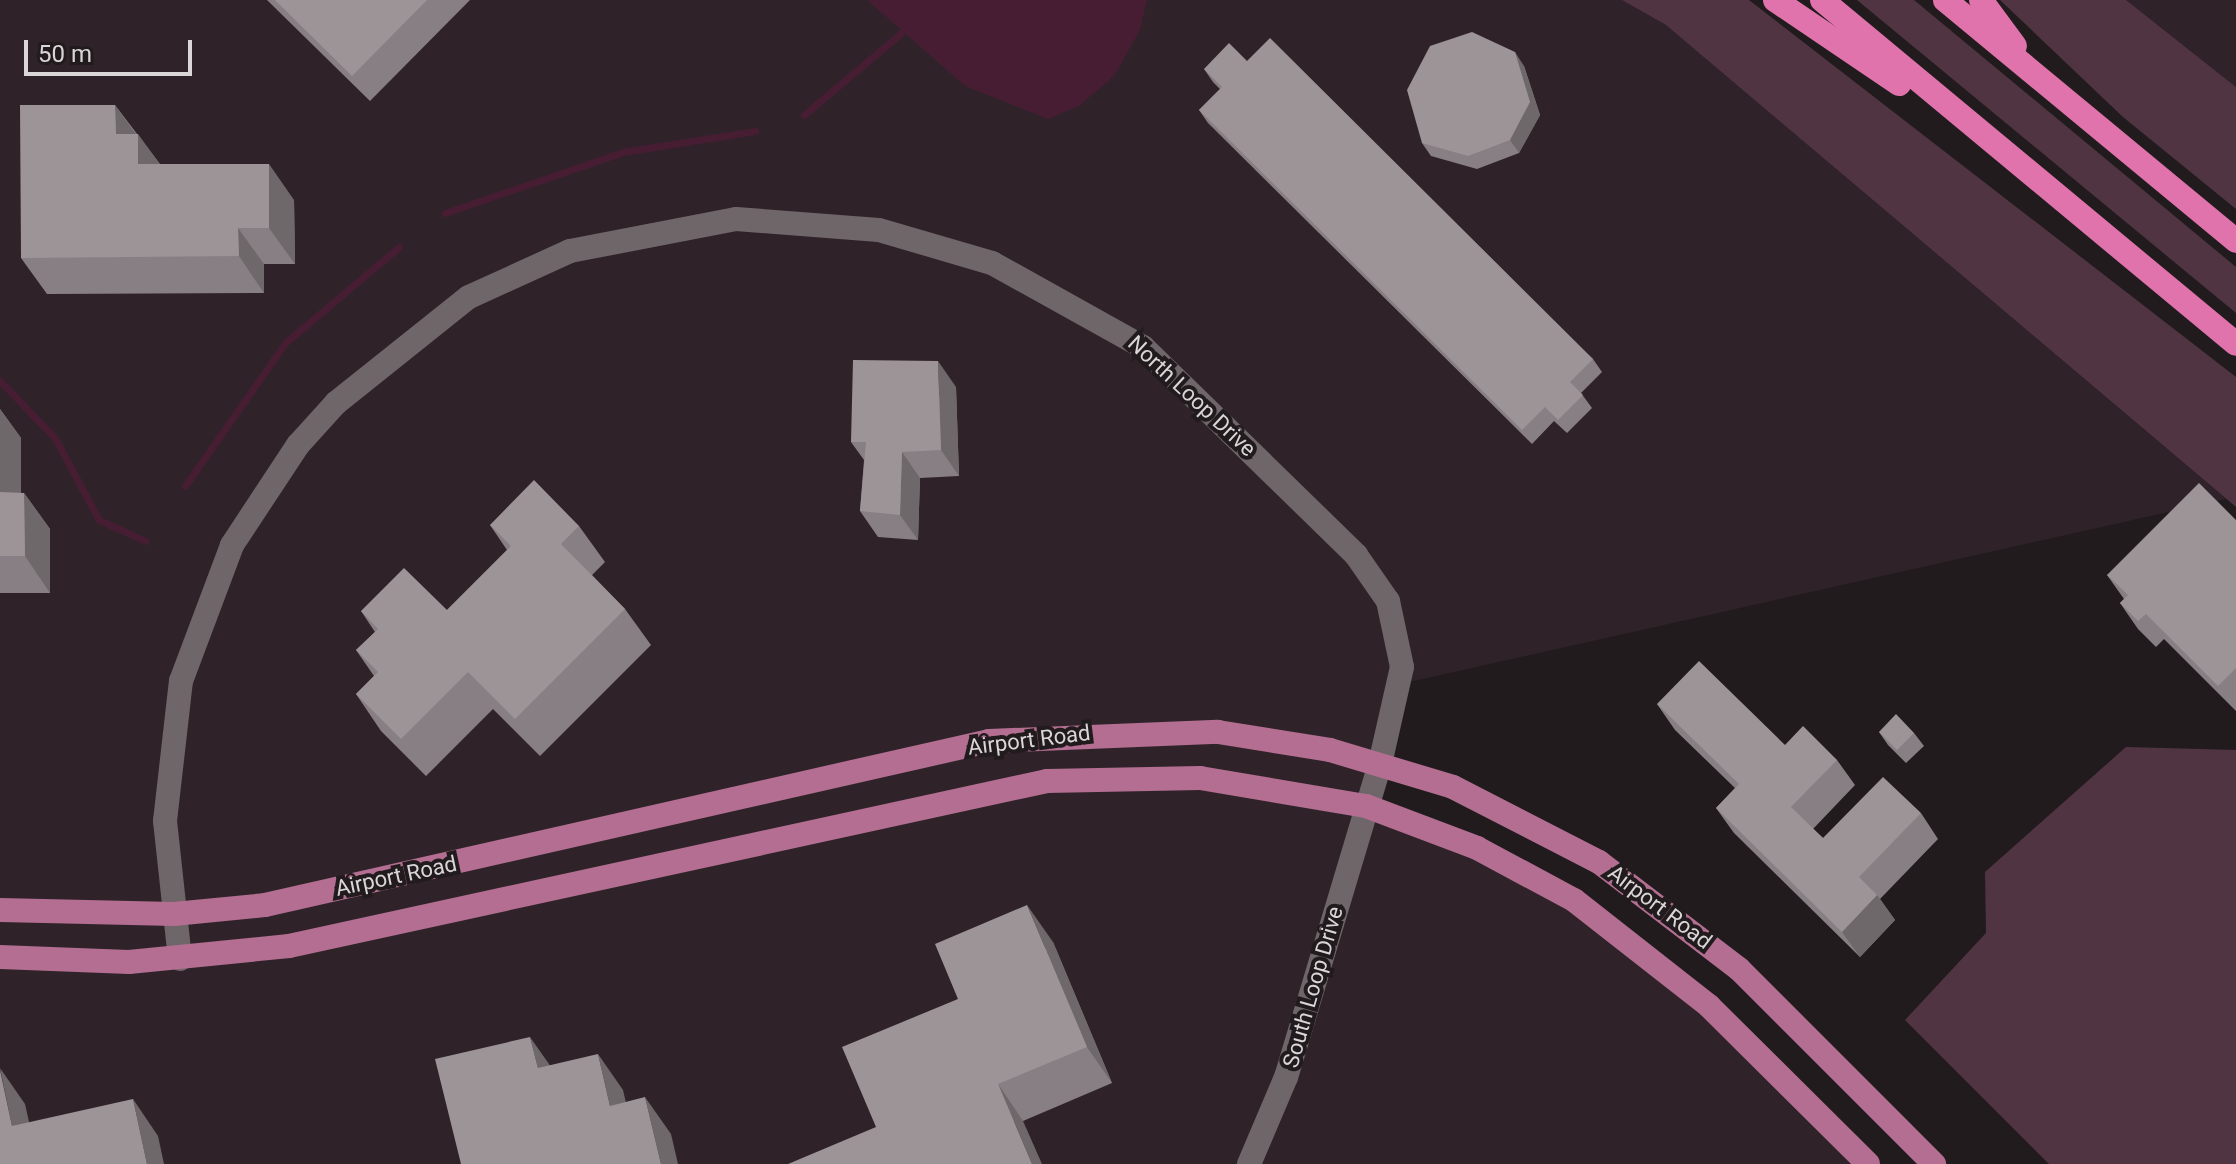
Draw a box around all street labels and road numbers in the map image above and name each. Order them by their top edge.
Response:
street label: North Loop Drive [1123,330,1261,462]
street label: Airport Road [966,719,1092,761]
street label: Airport Road [333,850,459,902]
street label: Airport Road [1603,859,1717,955]
street label: South Loop Drive [1277,903,1349,1071]

